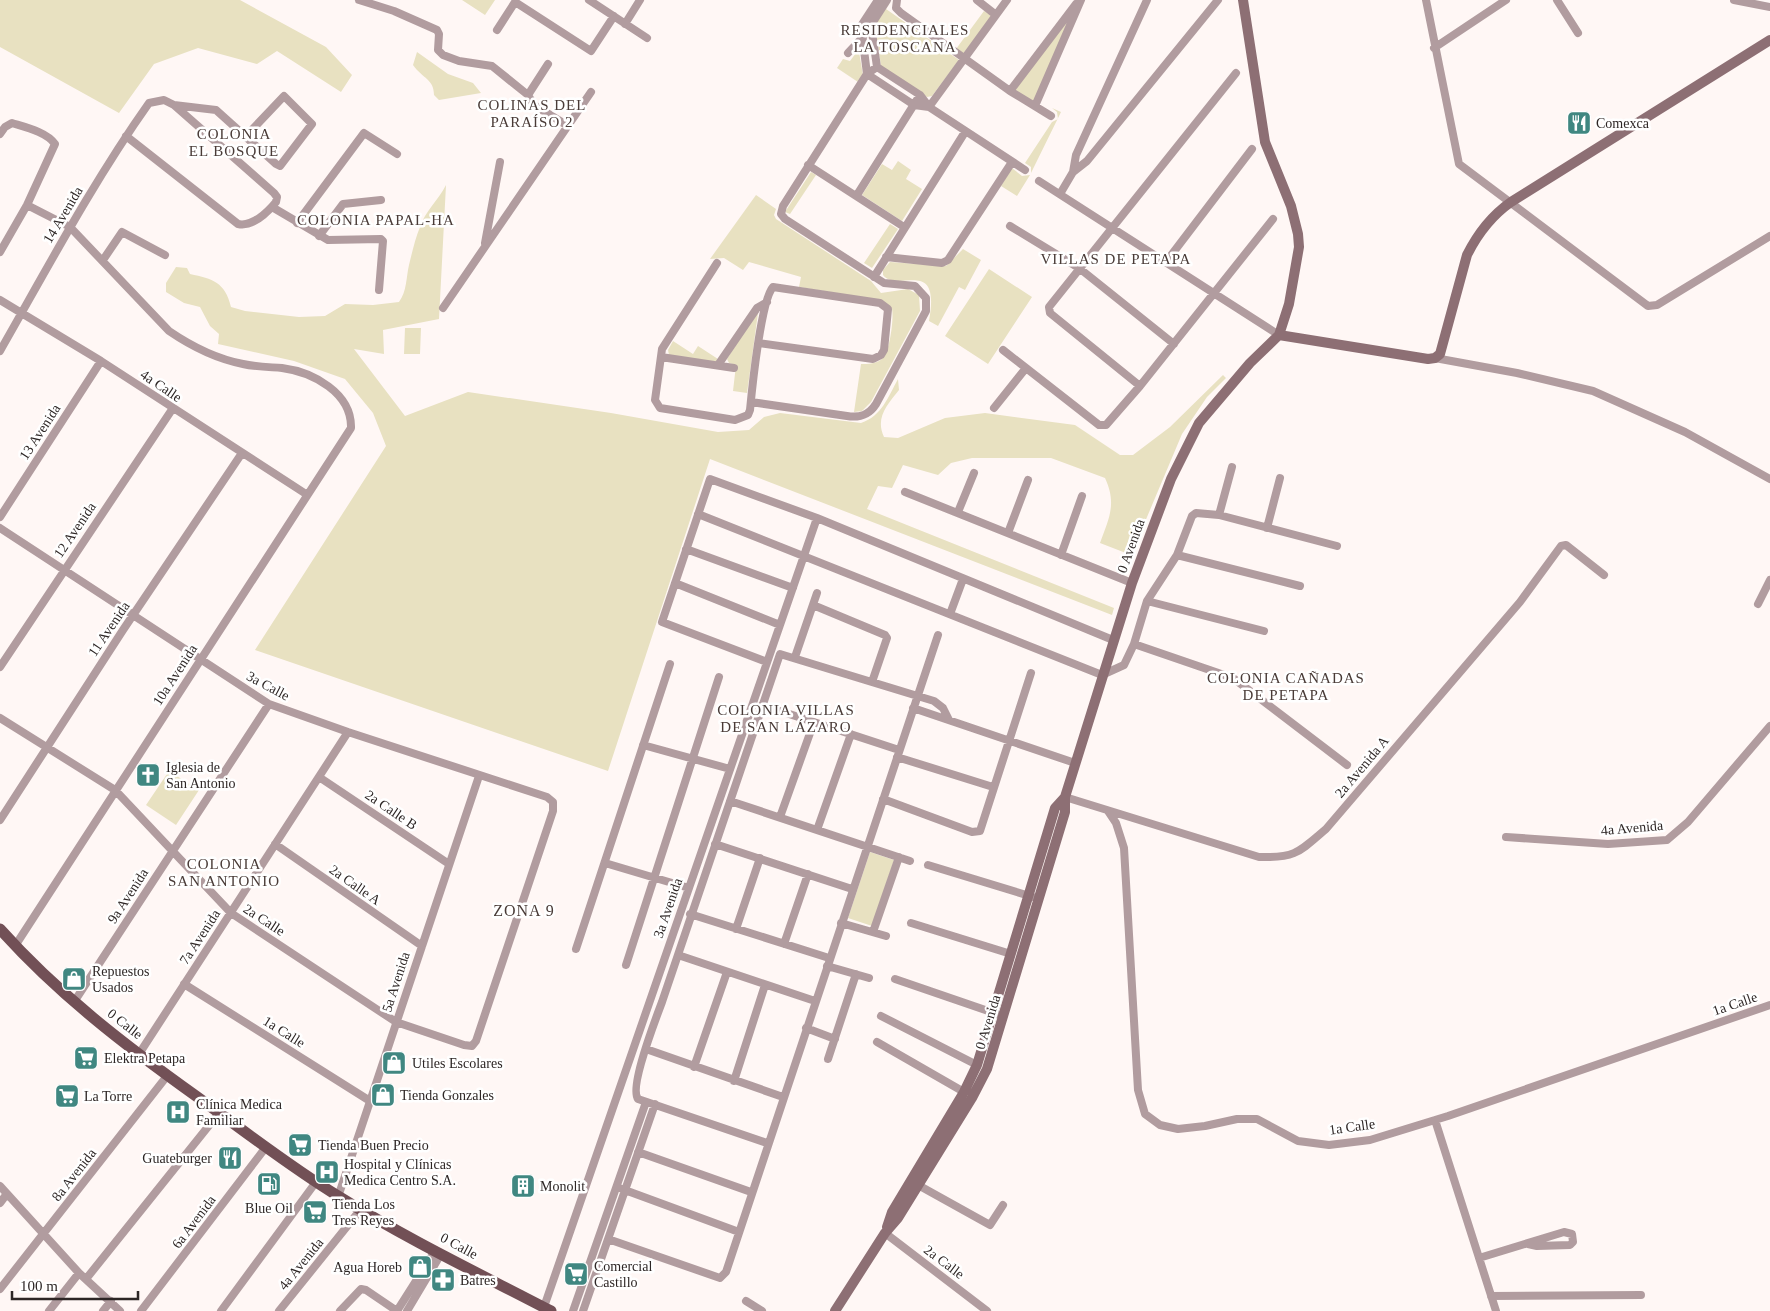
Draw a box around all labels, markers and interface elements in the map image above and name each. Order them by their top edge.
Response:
district label: RESIDENCIALES LA TOSCANA [841,22,969,55]
district label: COLINAS DEL PARAÍSO 2 [478,97,586,130]
restaurant icon: Comexca [1566,110,1592,136]
place label: Comexca [1596,116,1650,131]
district label: COLONIA EL BOSQUE [189,126,279,159]
street label: 14 Avenida [40,183,86,246]
district label: COLONIA PAPAL-HA [297,212,455,228]
district label: VILLAS DE PETAPA [1041,251,1191,267]
street label: 4a Calle [138,367,184,405]
street label: 13 Avenida [17,401,64,463]
street label: 12 Avenida [51,499,99,560]
street label: 0 Avenida [1114,516,1148,575]
street label: 11 Avenida [85,598,133,659]
street label: 10a Avenida [150,641,201,708]
street label: 3a Calle [244,669,292,703]
district label: COLONIA CAÑADAS DE PETAPA [1207,670,1365,703]
district label: COLONIA VILLAS DE SAN LÁZARO [717,702,855,735]
street label: 2a Avenida A [1332,733,1392,801]
place label: Iglesia de San Antonio [166,760,236,791]
church icon: Iglesia de San Antonio [135,762,161,788]
street label: 2a Calle B [362,787,420,833]
street label: 4a Avenida [1600,818,1664,838]
district label: COLONIA SAN ANTONIO [168,856,280,889]
street label: 2a Calle A [326,862,384,909]
street label: 9a Avenida [105,865,152,926]
street label: 3a Avenida [651,875,685,940]
street label: 2a Calle [241,901,287,939]
district label: ZONA 9 [493,902,555,919]
street label: 7a Avenida [177,906,224,967]
street label: 5a Avenida [379,949,413,1014]
place label: Repuestos Usados [92,964,150,995]
shop icon: Repuestos Usados [61,966,87,992]
street label: 1a Calle [1711,989,1759,1019]
street label: 0 Avenida [973,992,1004,1051]
street label: 0 Calle [105,1006,145,1042]
street label: 1a Calle [260,1013,308,1051]
supermarket icon: Elektra Petapa [73,1045,99,1071]
shop icon: Utiles Escolares [381,1050,407,1076]
place label: Elektra Petapa [104,1051,186,1066]
place label: Utiles Escolares [412,1056,503,1071]
shop icon: Tienda Gonzales [370,1082,396,1108]
supermarket icon: La Torre [54,1083,80,1109]
place label: Tienda Gonzales [400,1088,494,1103]
place label: La Torre [84,1089,132,1104]
place label: Clínica Medica Familiar [196,1097,283,1128]
hospital icon: Clínica Medica Familiar [165,1099,191,1125]
street label: 1a Calle [1328,1116,1376,1138]
supermarket icon: Tienda Buen Precio [287,1132,313,1158]
place label: Tienda Buen Precio [318,1138,429,1153]
street label: 8a Avenida [49,1145,100,1204]
restaurant icon: Guateburger [217,1145,243,1171]
place label: Guateburger [142,1151,212,1166]
place label: Hospital y Clínicas Medica Centro S.A. [344,1157,456,1188]
hospital icon: Hospital y Clínicas Medica Centro S.A. [314,1159,340,1185]
fuel station icon: Blue Oil [256,1171,282,1197]
building icon: Monolit [510,1173,536,1199]
place label: Monolit [540,1179,585,1194]
street label: 6a Avenida [169,1192,219,1251]
place label: Tienda Los Tres Reyes [332,1197,395,1228]
supermarket icon: Tienda Los Tres Reyes [302,1199,328,1225]
place label: Blue Oil [245,1201,293,1216]
street label: 0 Calle [438,1230,480,1262]
street label: 4a Avenida [276,1234,327,1293]
street label: 2a Calle [921,1242,967,1282]
shop icon: Agua Horeb [407,1254,433,1280]
place label: Comercial Castillo [594,1259,652,1290]
place label: Agua Horeb [333,1260,402,1275]
supermarket icon: Comercial Castillo [563,1261,589,1287]
pharmacy icon: Batres [430,1267,456,1293]
scale bar [12,1268,139,1300]
place label: Batres [460,1273,496,1288]
text: 100 m [20,1278,58,1294]

